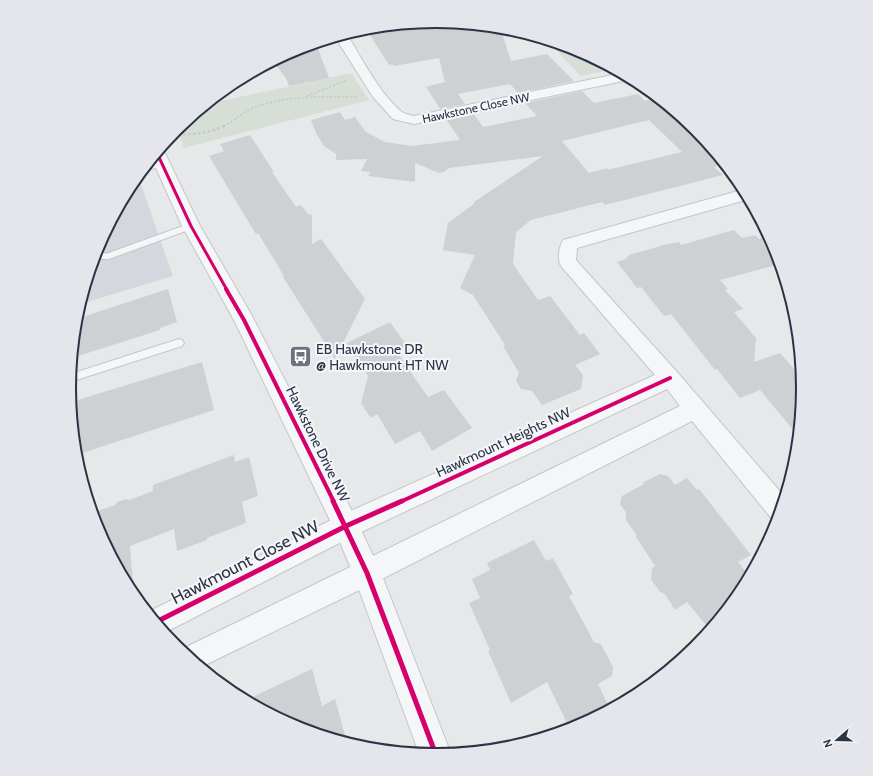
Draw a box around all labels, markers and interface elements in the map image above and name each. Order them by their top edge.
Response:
street label: Hawkstone Close NW [421,89,532,126]
place label: EB Hawkstone DR @ Hawkmount HT NW [316,340,449,374]
bus stop icon: EB Hawkstone DR @ Hawkmount HT NW [287,344,313,370]
street label: Hawkstone Drive NW [282,383,354,506]
street label: Hawkmount Heights NW [433,403,574,481]
street label: Hawkmount Close NW [168,516,323,608]
north arrow [817,720,857,760]
text: N [820,737,836,749]

